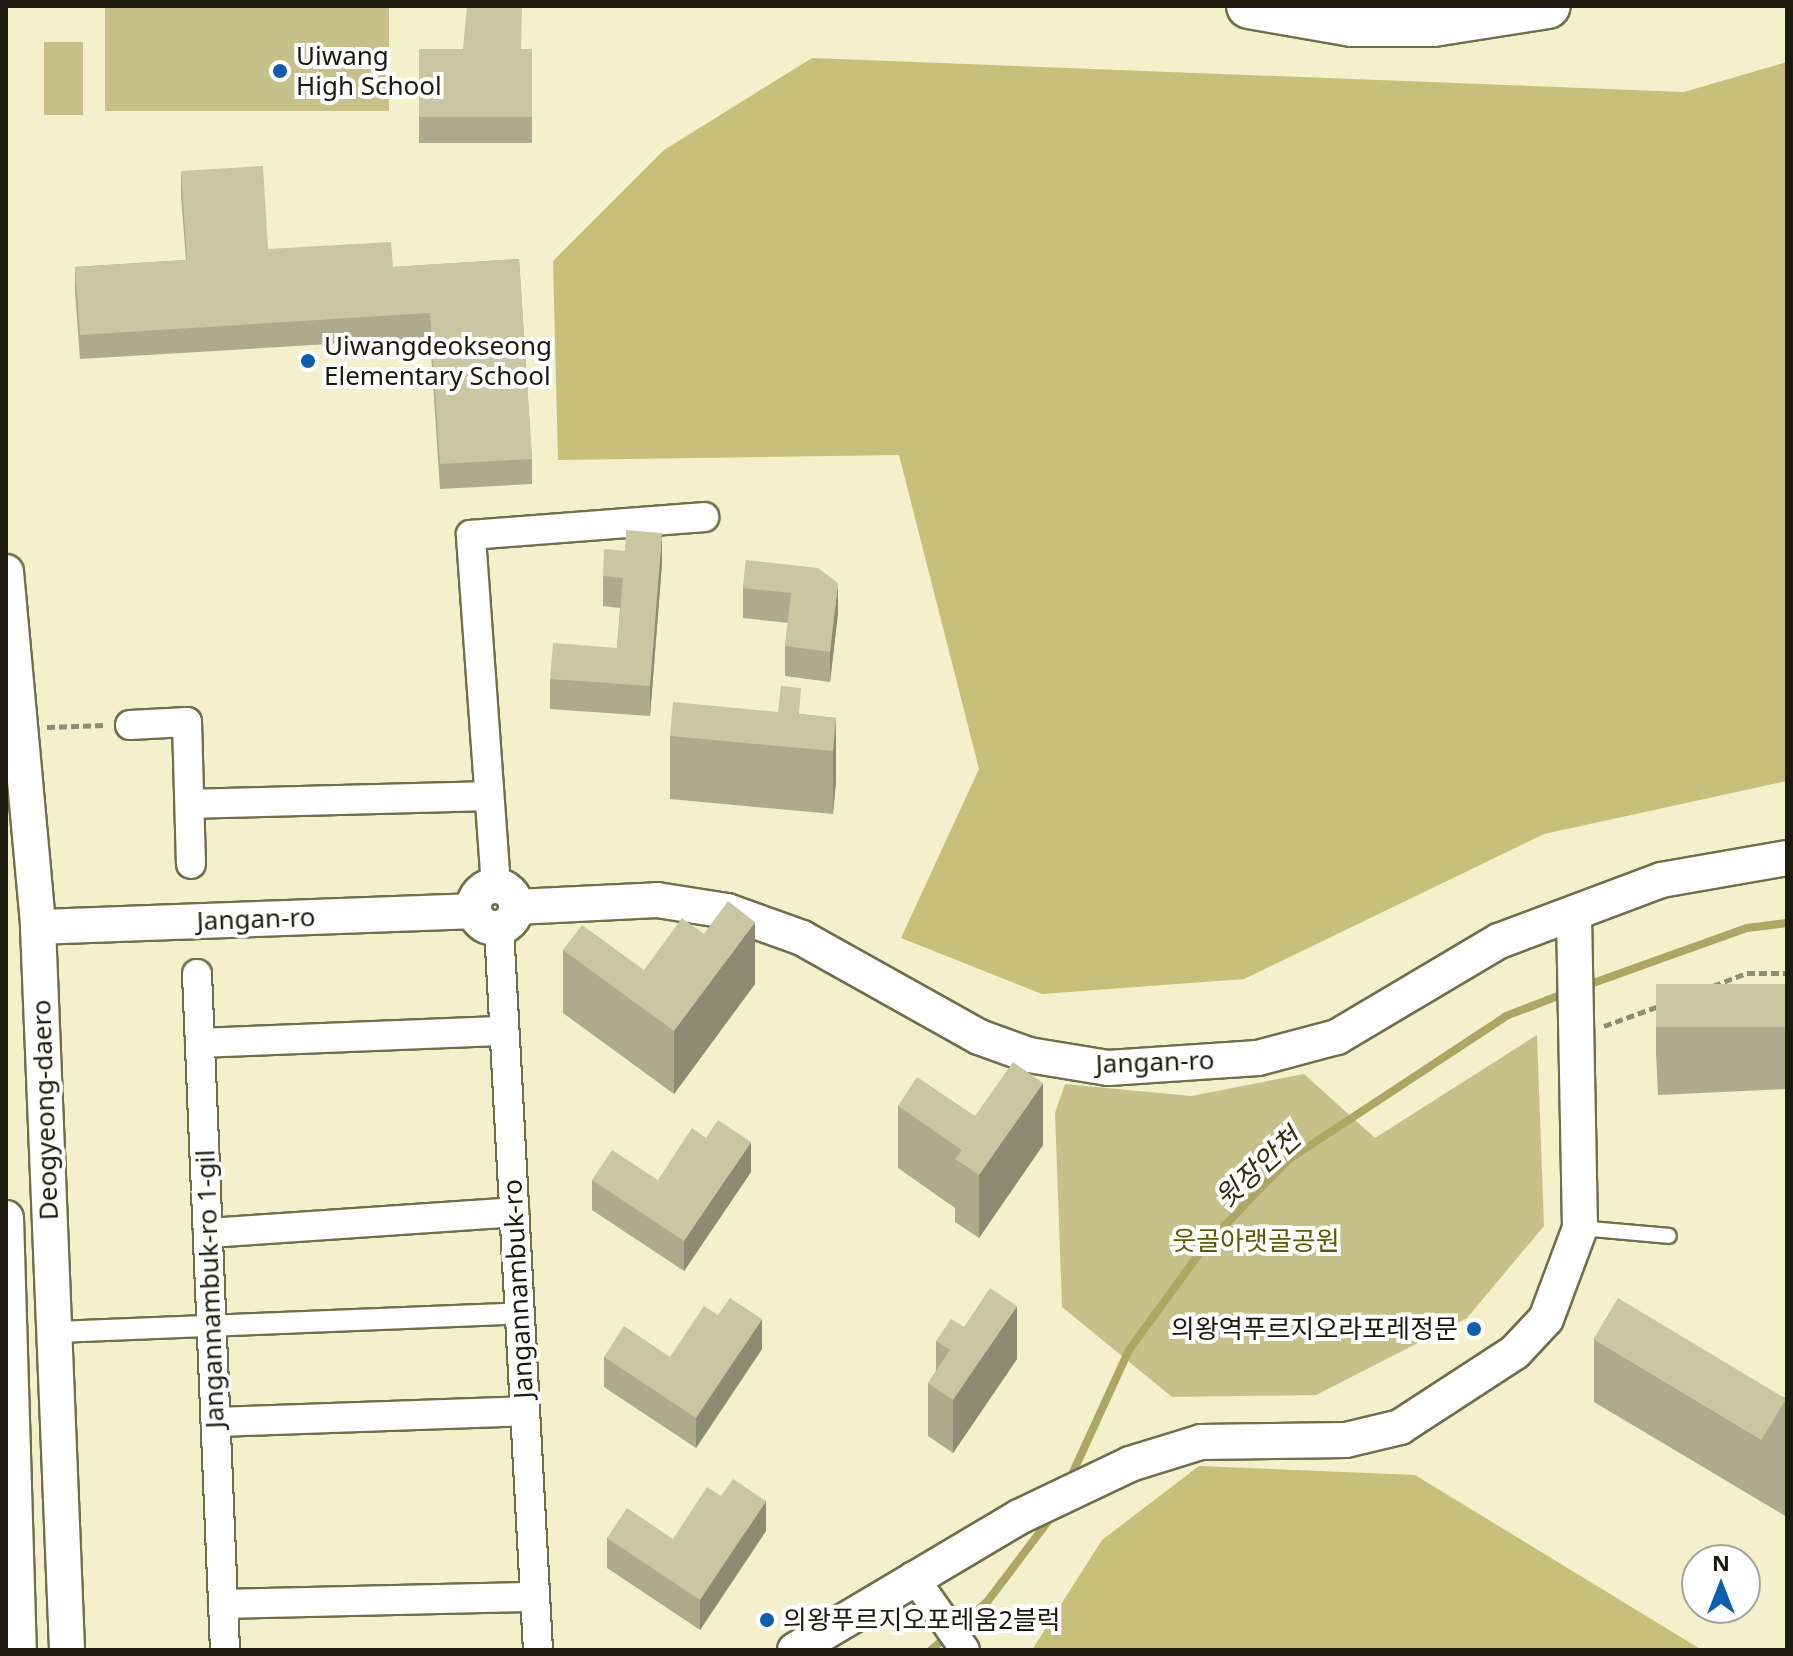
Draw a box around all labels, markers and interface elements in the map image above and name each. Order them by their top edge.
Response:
place label: Uiwang High School [296,40,442,102]
marker: Uiwang High School [271,62,289,80]
place label: Uiwangdeokseong Elementary School [324,330,552,392]
marker: Uiwangdeokseong Elementary School [299,352,317,370]
street label: Jangan-ro [196,901,316,937]
street label: Deogyeong-daero [26,999,64,1221]
street label: Jangan-ro [1095,1044,1215,1080]
water label: 윗장안천 [1207,1120,1307,1214]
street label: Jangannambuk-ro 1-gil [190,1149,230,1429]
street label: Jangannambuk-ro [497,1179,539,1399]
park label: 웃골아랫골공원 [1172,1225,1340,1257]
place label: 의왕역푸르지오라포레정문 [1171,1313,1458,1345]
marker: 의왕역푸르지오라포레정문 [1465,1320,1483,1338]
north arrow [1681,1544,1761,1624]
text: N [1712,1547,1730,1577]
place label: 의왕푸르지오포레움2블럭 [783,1604,1061,1636]
marker: 의왕푸르지오포레움2블럭 [758,1611,776,1629]

